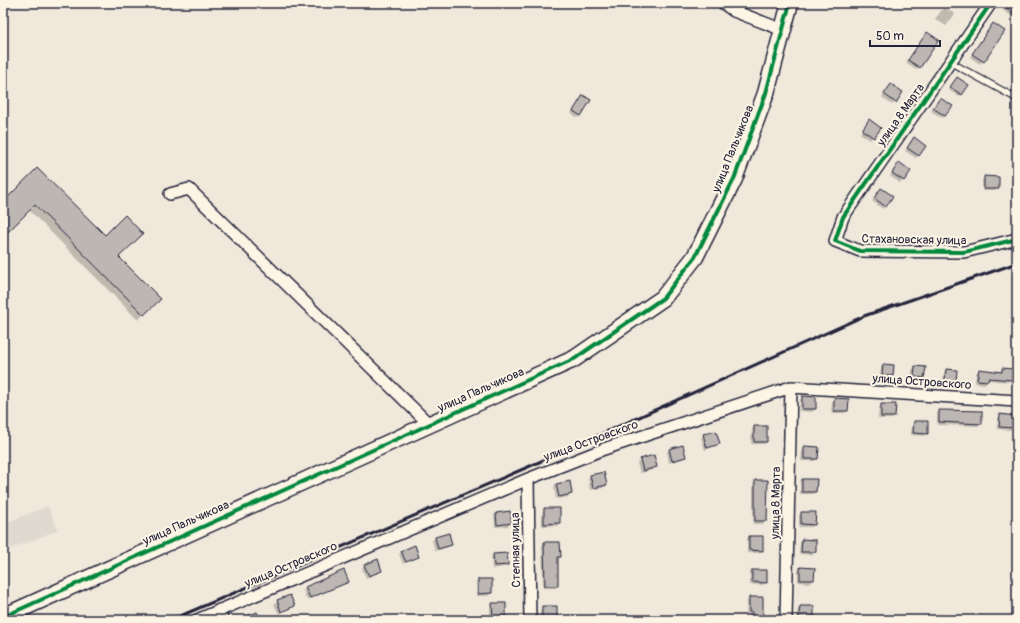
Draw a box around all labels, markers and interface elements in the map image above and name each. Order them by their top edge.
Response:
scale bar [870,22,940,48]
text: 50 m [876,29,904,44]
street label: улица 8 Марта [873,81,928,150]
street label: улица Пальчикова [708,103,757,196]
street label: Стахановская улица [861,232,967,248]
street label: улица Пальчикова [435,364,527,416]
street label: улица Островского [871,371,973,393]
street label: улица Островского [541,417,641,465]
street label: улица 8 Марта [768,466,784,540]
street label: улица Пальчикова [140,497,232,549]
street label: Степная улица [508,512,524,588]
street label: улица Островского [241,538,340,592]

